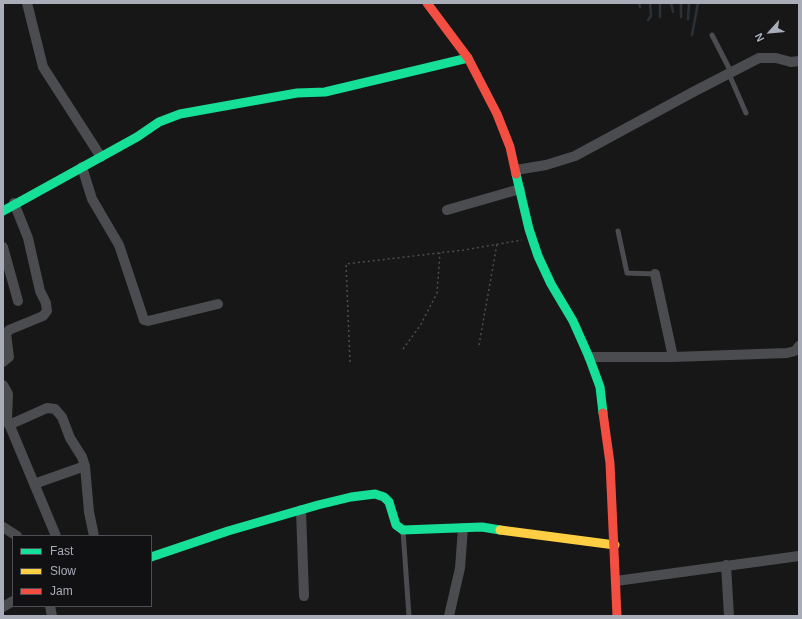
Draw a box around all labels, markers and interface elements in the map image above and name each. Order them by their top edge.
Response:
north arrow [750,12,790,52]
text: N [752,31,766,44]
legend [12,535,152,607]
text: Fast [50,544,73,558]
text: Slow [50,564,76,578]
text: Jam [50,584,73,598]

